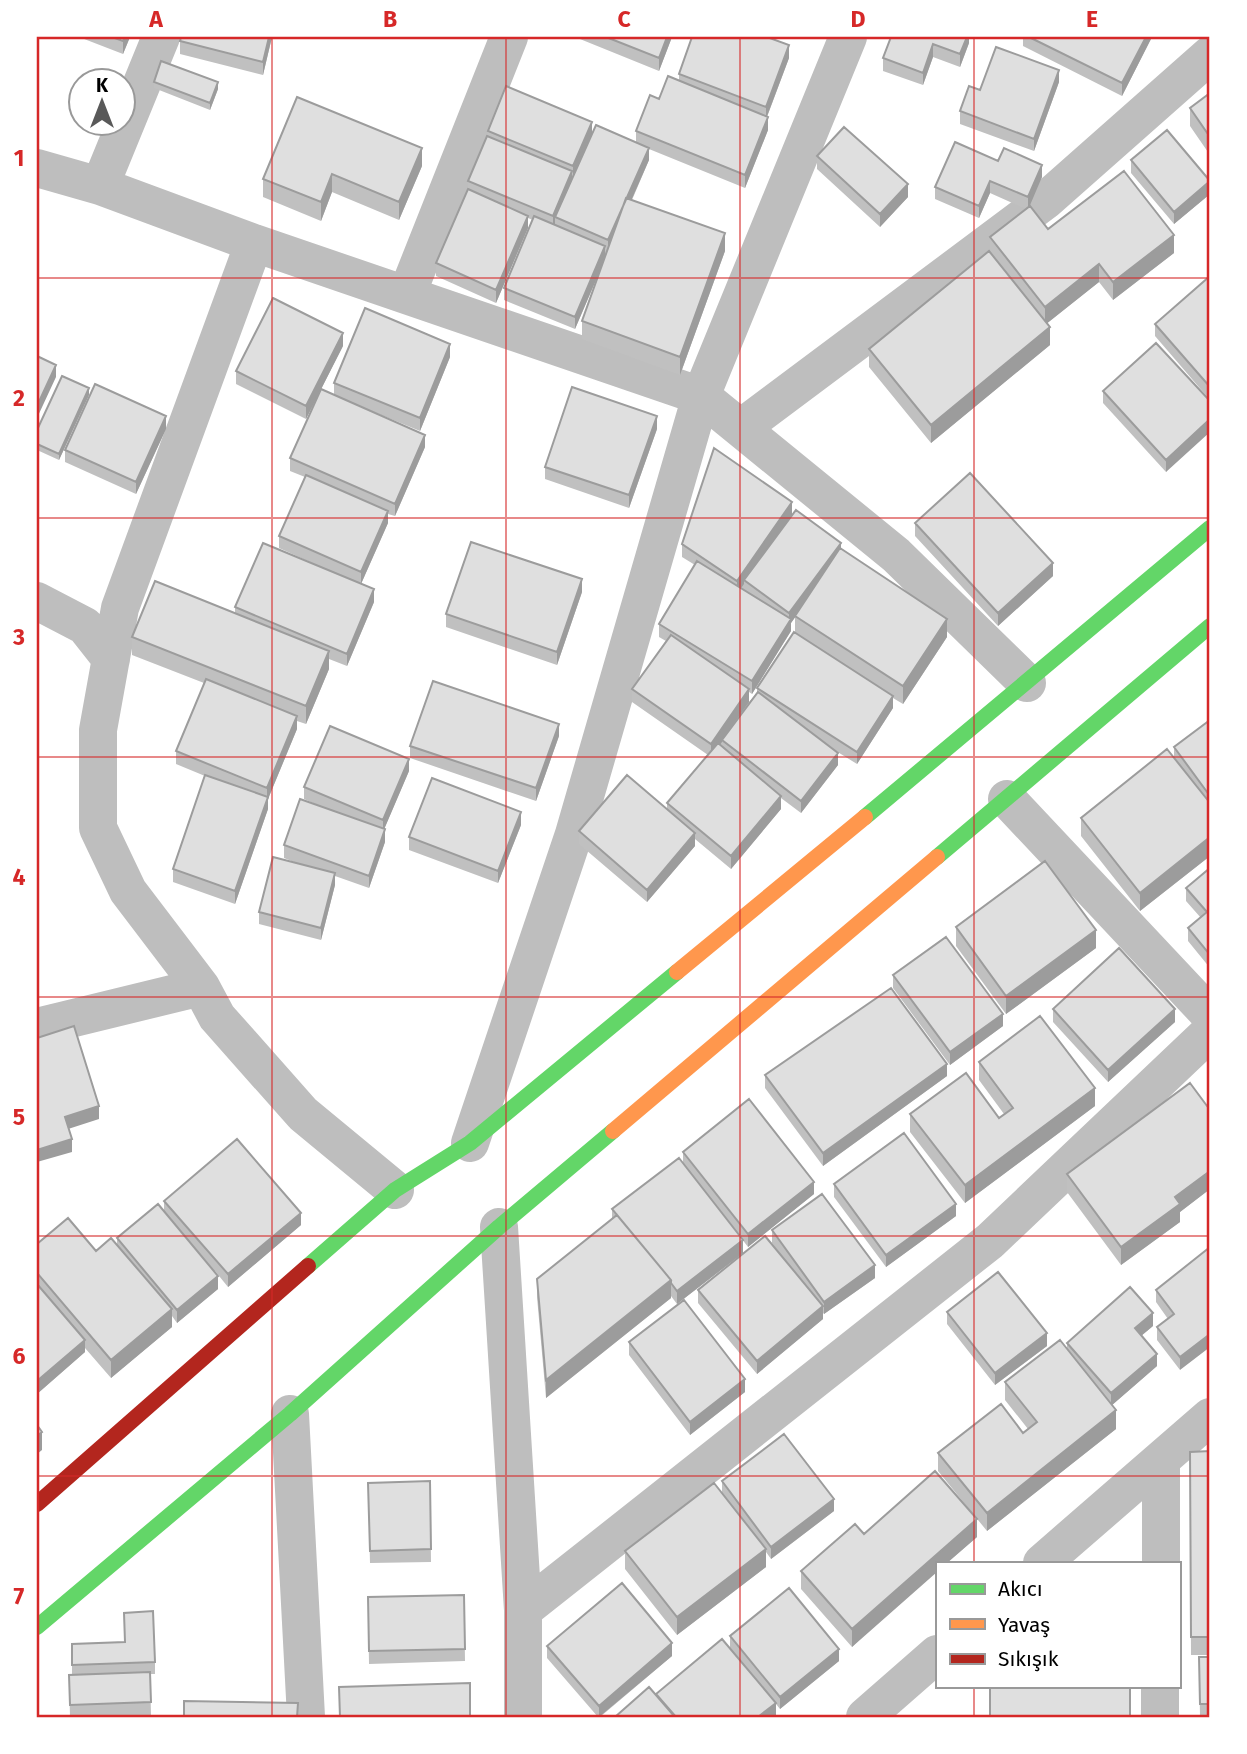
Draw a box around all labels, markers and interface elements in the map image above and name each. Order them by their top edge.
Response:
text: A [148,5,163,33]
text: B [383,5,397,33]
text: C [617,5,631,33]
text: D [851,5,866,33]
text: E [1086,5,1098,33]
north arrow [66,66,136,136]
text: K [96,74,109,97]
text: 1 [14,144,24,172]
text: 2 [13,384,25,412]
text: 3 [12,623,25,651]
text: 4 [13,863,26,891]
text: 5 [13,1103,25,1131]
text: 6 [13,1342,26,1370]
legend [936,1562,1180,1688]
text: Akıcı [998,1576,1043,1602]
text: 7 [14,1582,25,1610]
text: Yavaş [998,1612,1050,1638]
text: Sıkışık [998,1646,1059,1672]

